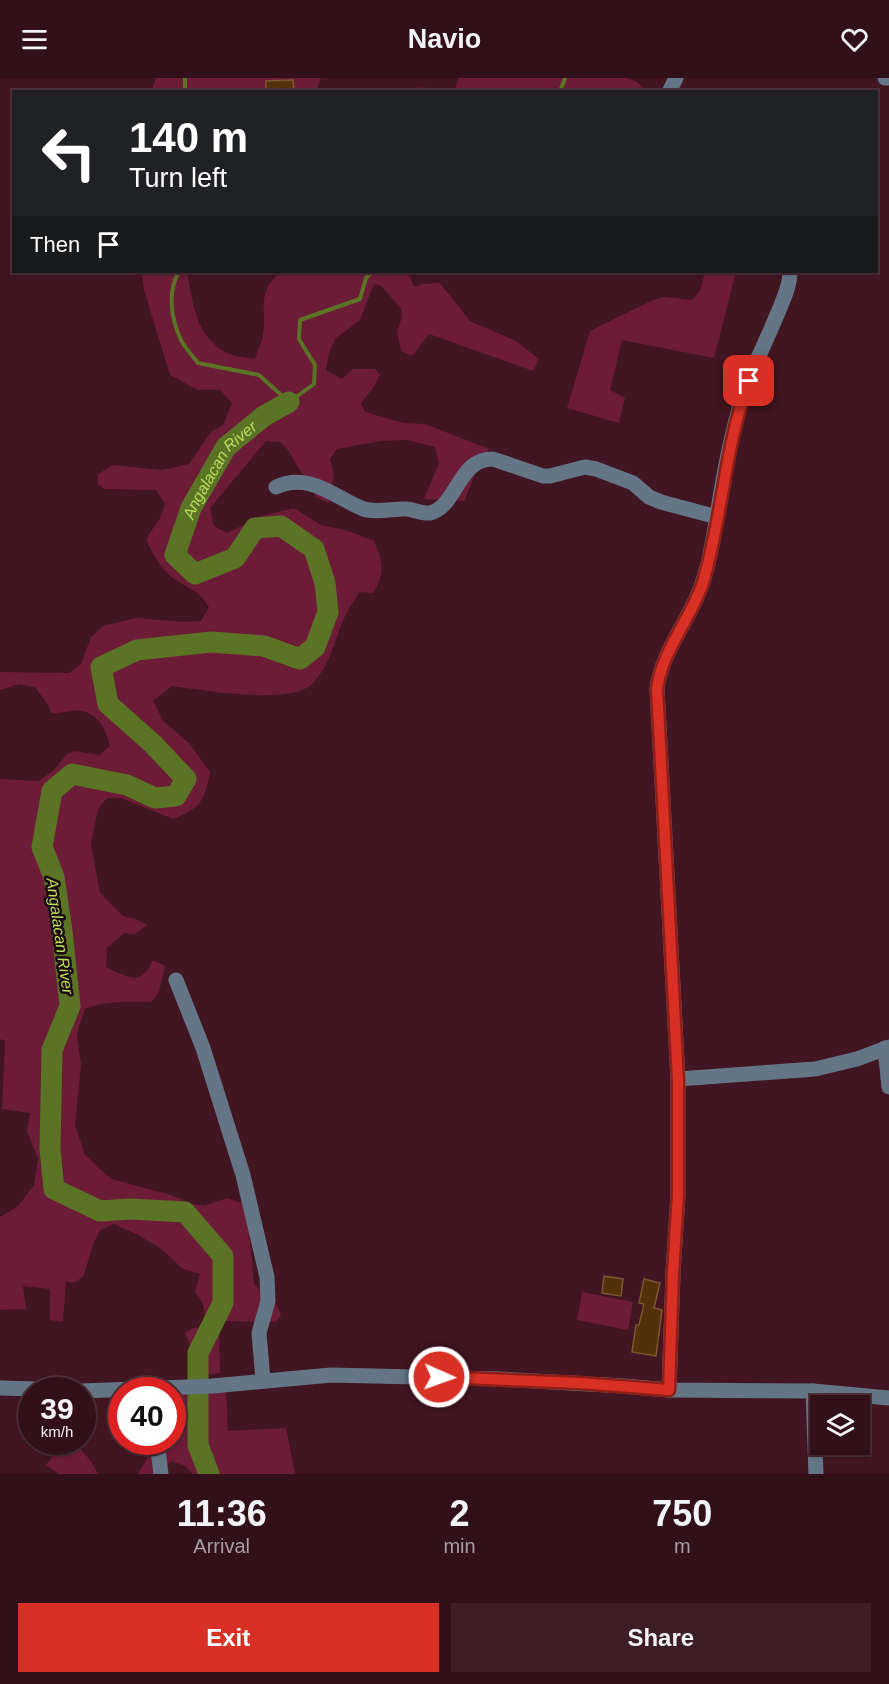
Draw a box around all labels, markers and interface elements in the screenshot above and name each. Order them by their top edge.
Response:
icon: menu [18,23,51,56]
icon: heart [838,23,871,56]
text: Navio [408,24,481,54]
icon: left [30,114,108,192]
text: 140 m [129,114,248,161]
text: Turn left [129,163,227,193]
icon: arrive [92,228,125,261]
text: Then [30,232,80,257]
pin [723,355,774,406]
icon: arrive [732,364,765,397]
water label: Angalacan River [179,417,260,522]
water label: Angalacan River [43,876,77,996]
position arrow [407,1345,471,1409]
speed limit sign: 40 [108,1377,186,1455]
text: 39 [40,1392,74,1425]
map controls [810,1395,870,1455]
button: layers [810,1395,870,1455]
text: km/h [41,1423,73,1440]
text: 11:36 [177,1493,267,1534]
text: 2 [449,1493,470,1534]
text: 750 [652,1493,712,1534]
text: Arrival [193,1535,250,1557]
text: min [443,1535,476,1557]
text: m [674,1535,691,1557]
button: Exit [18,1603,439,1672]
button: Share [451,1603,871,1672]

